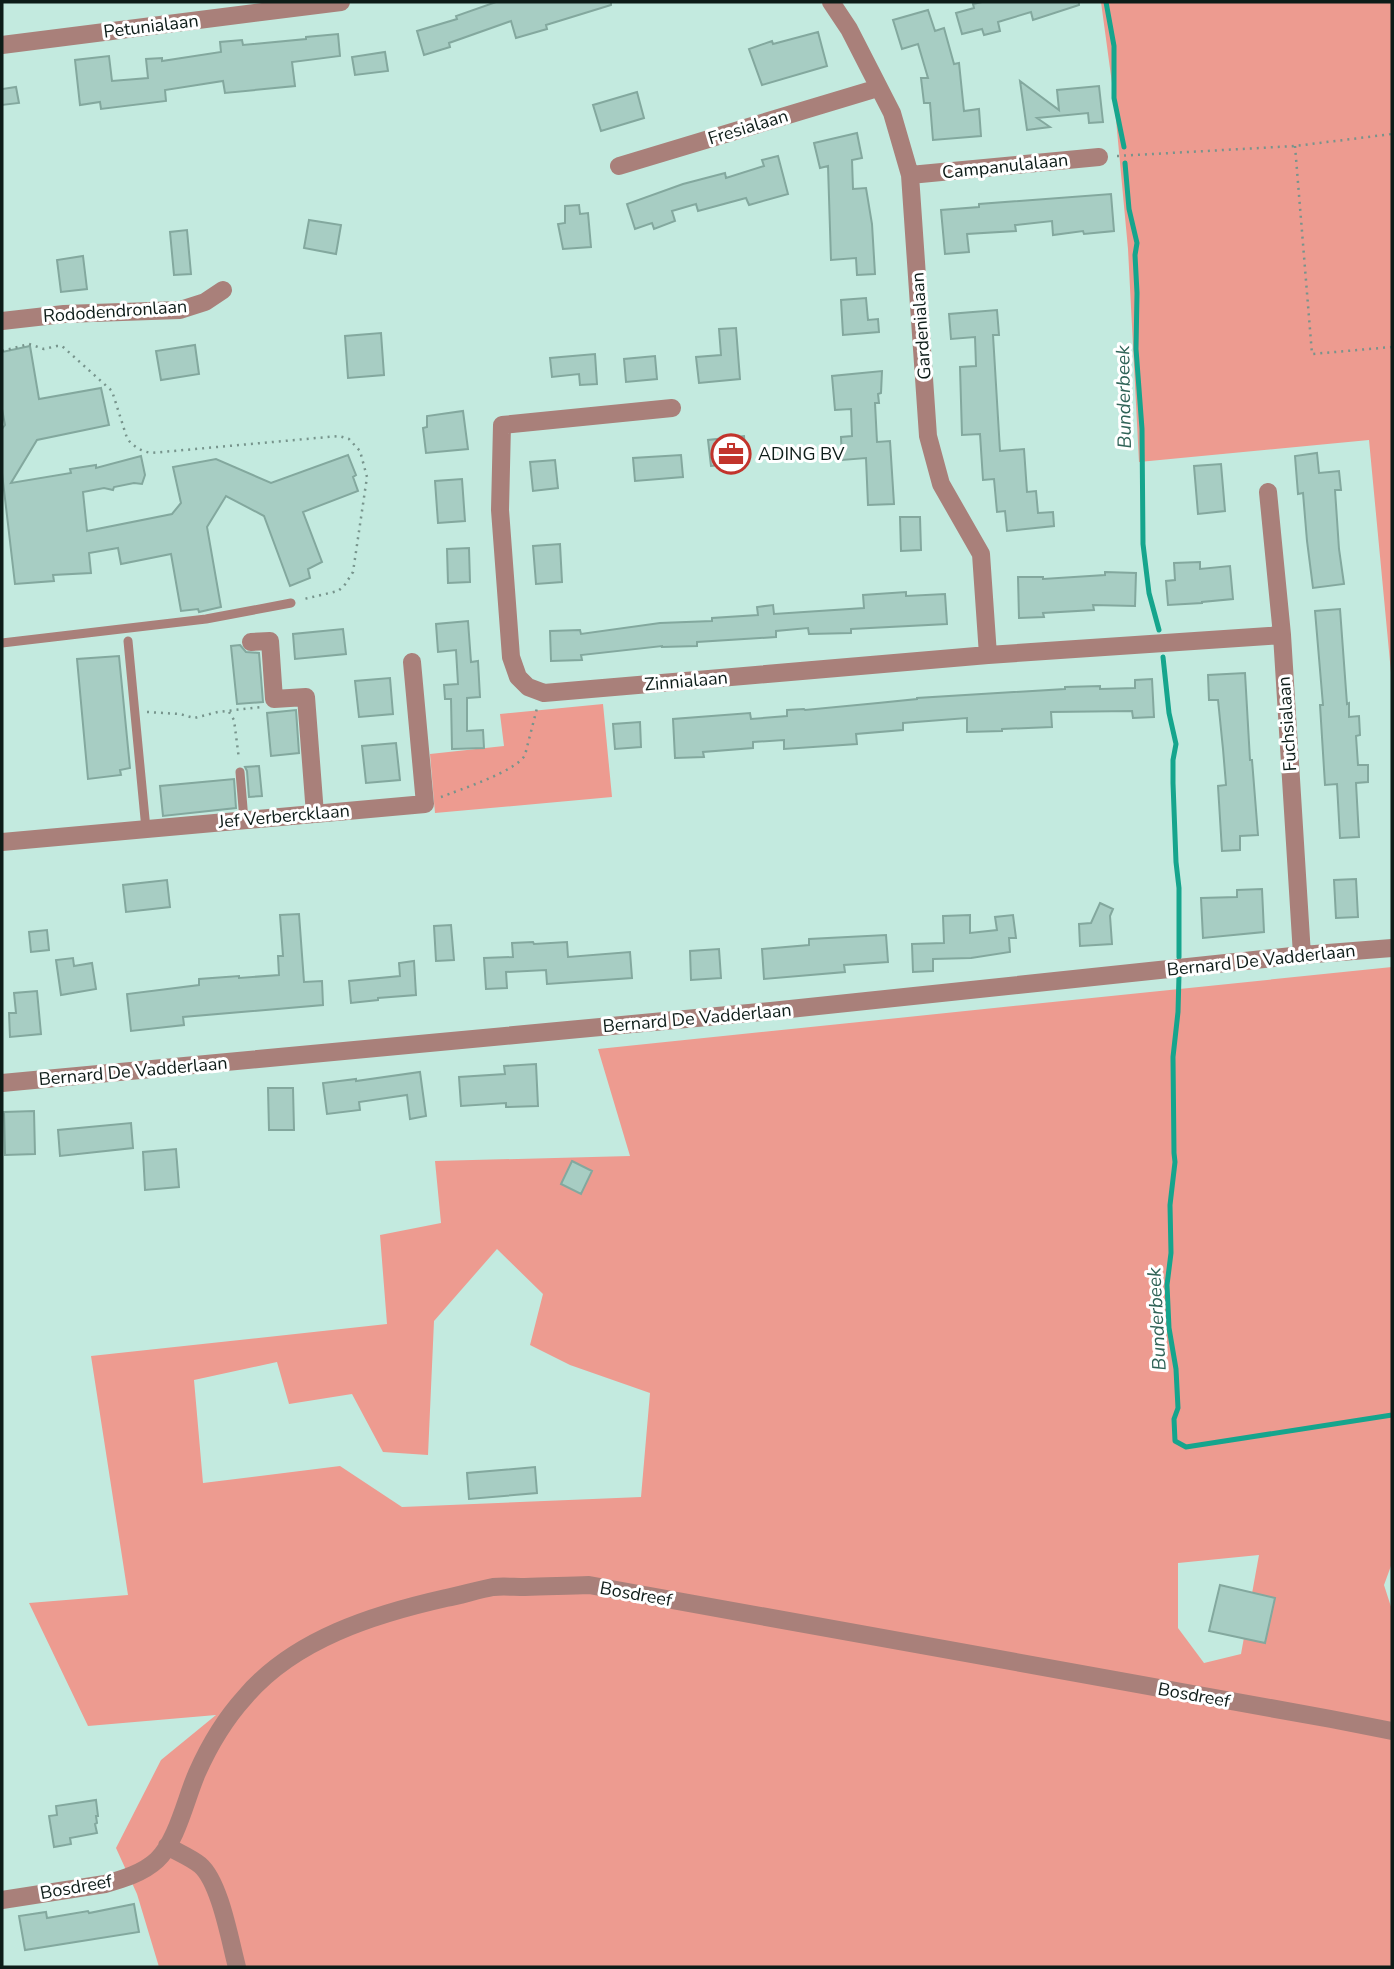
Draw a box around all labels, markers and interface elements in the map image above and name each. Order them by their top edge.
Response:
street label: Petunialaan [102,8,200,44]
street label: Fresialaan [705,103,791,151]
street label: Campanulalaan [941,147,1069,185]
street label: Gardenialaan [905,272,937,380]
street label: Rododendronlaan [42,294,188,328]
water label: Bunderbeek [1110,345,1138,449]
office icon: ADING BV [710,433,752,475]
place label: ADING BV [758,442,845,466]
street label: Zinnialaan [643,665,729,697]
street label: Fuchsialaan [1272,676,1302,772]
street label: Jef Verbercklaan [216,798,351,834]
street label: Bernard De Vadderlaan [1166,938,1356,982]
street label: Bernard De Vadderlaan [602,998,792,1038]
street label: Bernard De Vadderlaan [38,1051,228,1091]
water label: Bunderbeek [1141,1266,1173,1371]
street label: Bosdreef [598,1576,675,1612]
street label: Bosdreef [1156,1677,1233,1713]
street label: Bosdreef [38,1869,115,1905]

